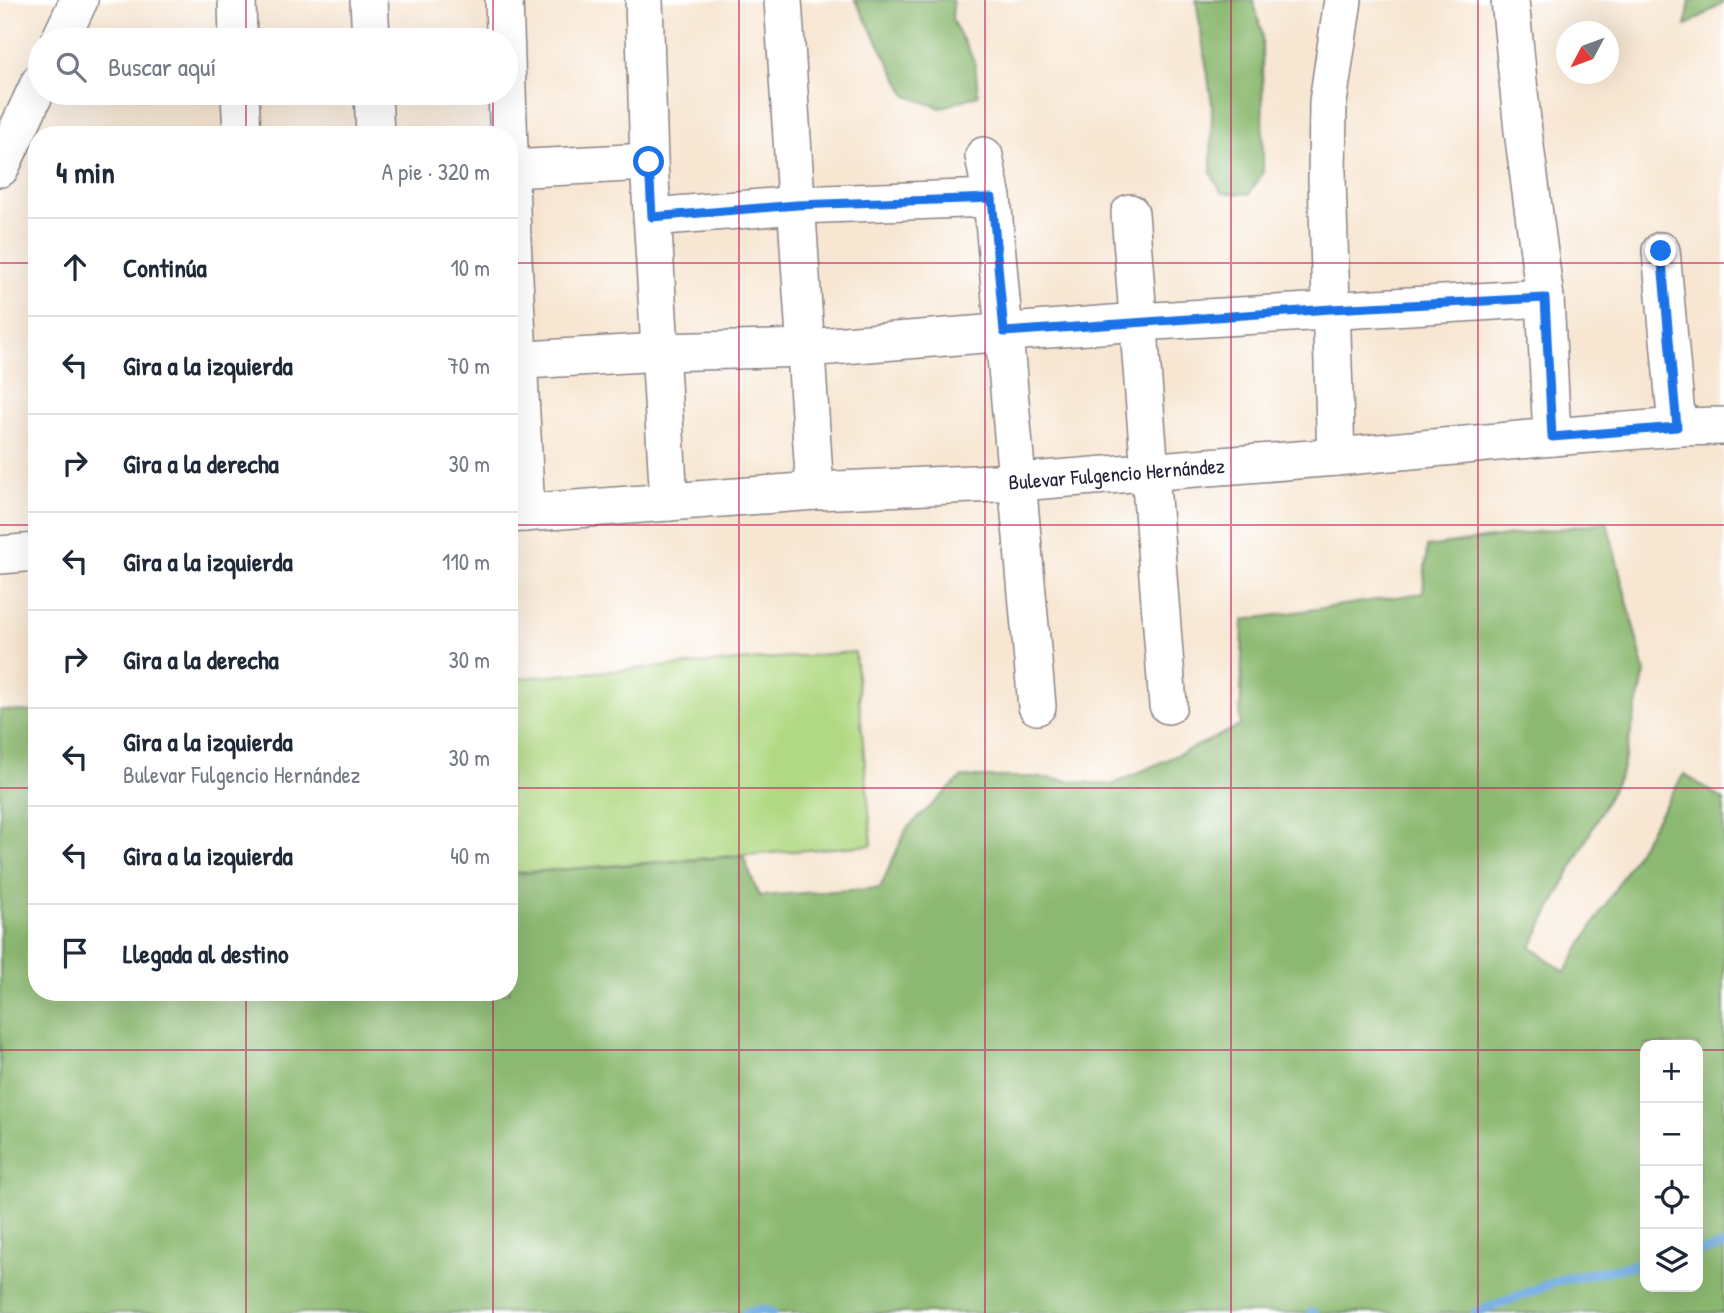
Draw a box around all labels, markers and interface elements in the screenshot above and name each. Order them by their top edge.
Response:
north arrow [1556,21,1619,84]
search box [28,28,518,105]
icon: search [52,48,90,86]
text: Buscar aquí [108,49,216,84]
route start [633,146,664,177]
text: 4 min [56,152,115,192]
text: A pie · 320 m [382,156,490,187]
route end [1645,235,1676,266]
icon: ahead [56,248,94,286]
text: Continúa [123,250,207,285]
text: 10 m [450,252,490,283]
icon: left [56,346,94,384]
text: Gira a la izquierda [123,348,293,383]
text: 70 m [447,350,490,381]
icon: right [56,444,94,482]
text: Gira a la derecha [123,446,279,481]
text: 30 m [448,448,490,479]
street label: Bulevar Fulgencio Hernández [1008,451,1226,496]
icon: left [56,542,94,580]
text: Gira a la izquierda [123,544,293,579]
text: 110 m [442,546,490,577]
icon: right [56,640,94,678]
text: Gira a la derecha [123,642,279,677]
text: 30 m [448,644,490,675]
text: Gira a la izquierda [123,724,293,759]
icon: left [56,738,94,776]
text: 30 m [448,742,490,773]
text: Bulevar Fulgencio Hernández [123,759,360,790]
icon: left [56,836,94,874]
text: Gira a la izquierda [123,838,293,873]
text: 40 m [450,840,490,871]
icon: arrive [56,934,94,972]
text: Llegada al destino [123,936,289,971]
map controls [1640,1040,1703,1292]
button: + [1640,1040,1703,1103]
button: − [1640,1103,1703,1166]
button: locate [1640,1166,1703,1229]
button: layers [1640,1229,1703,1292]

